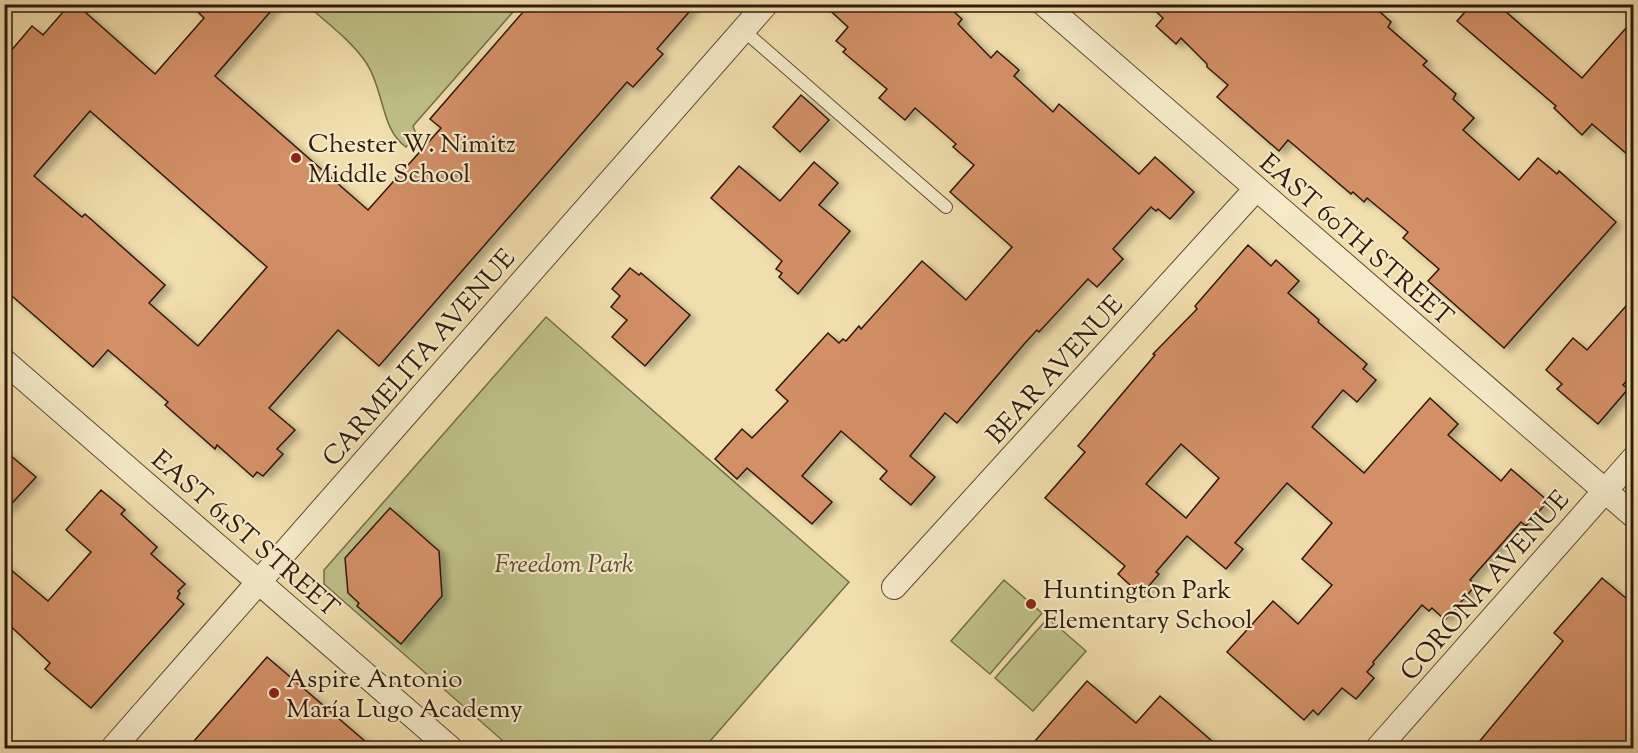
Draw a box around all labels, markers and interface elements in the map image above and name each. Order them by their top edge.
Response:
place label: Chester W. Nimitz Middle School [308,127,516,194]
street label: EAST 60TH STREET [1250,146,1461,336]
marker: Chester W. Nimitz Middle School [289,151,303,165]
street label: CARMELITA AVENUE [315,241,525,476]
street label: BEAR AVENUE [979,288,1133,453]
street label: EAST 61ST STREET [142,443,347,627]
street label: CORONA AVENUE [1393,483,1579,690]
park label: Freedom Park [494,547,634,584]
place label: Huntington Park Elementary School [1043,573,1253,640]
marker: Huntington Park Elementary School [1024,597,1038,611]
place label: Aspire Antonio María Lugo Academy [286,662,523,729]
marker: Aspire Antonio María Lugo Academy [267,686,281,700]

